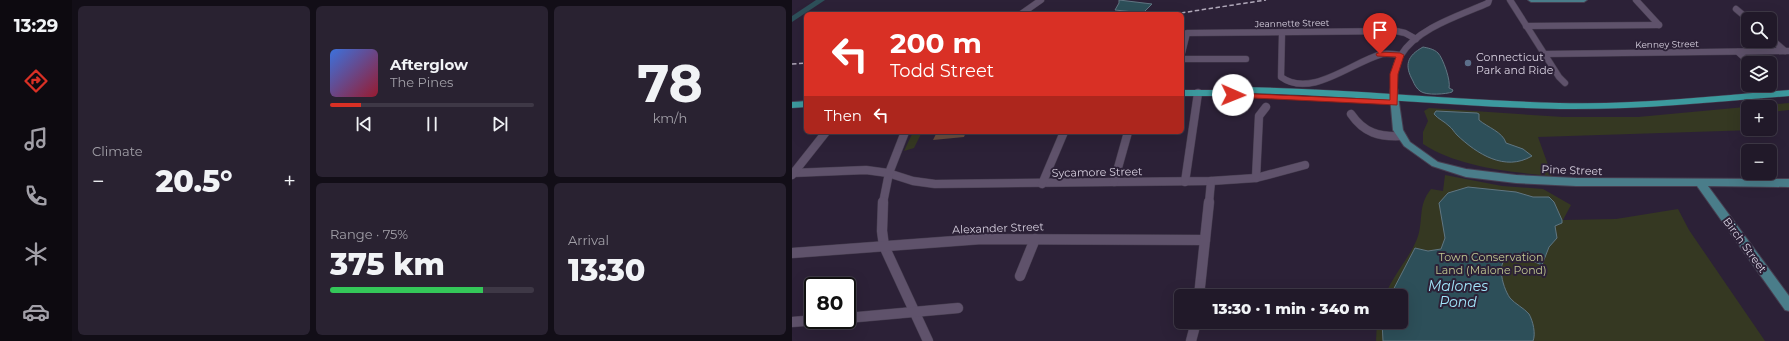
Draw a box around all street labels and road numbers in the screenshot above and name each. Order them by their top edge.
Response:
street label: Jeannette Street [1254,17,1330,29]
street label: Kenney Street [1635,38,1699,50]
street label: Pine Street [1541,162,1603,178]
street label: Sycamore Street [1051,164,1143,180]
street label: Birch Street [1720,215,1770,276]
street label: Alexander Street [952,219,1045,237]

